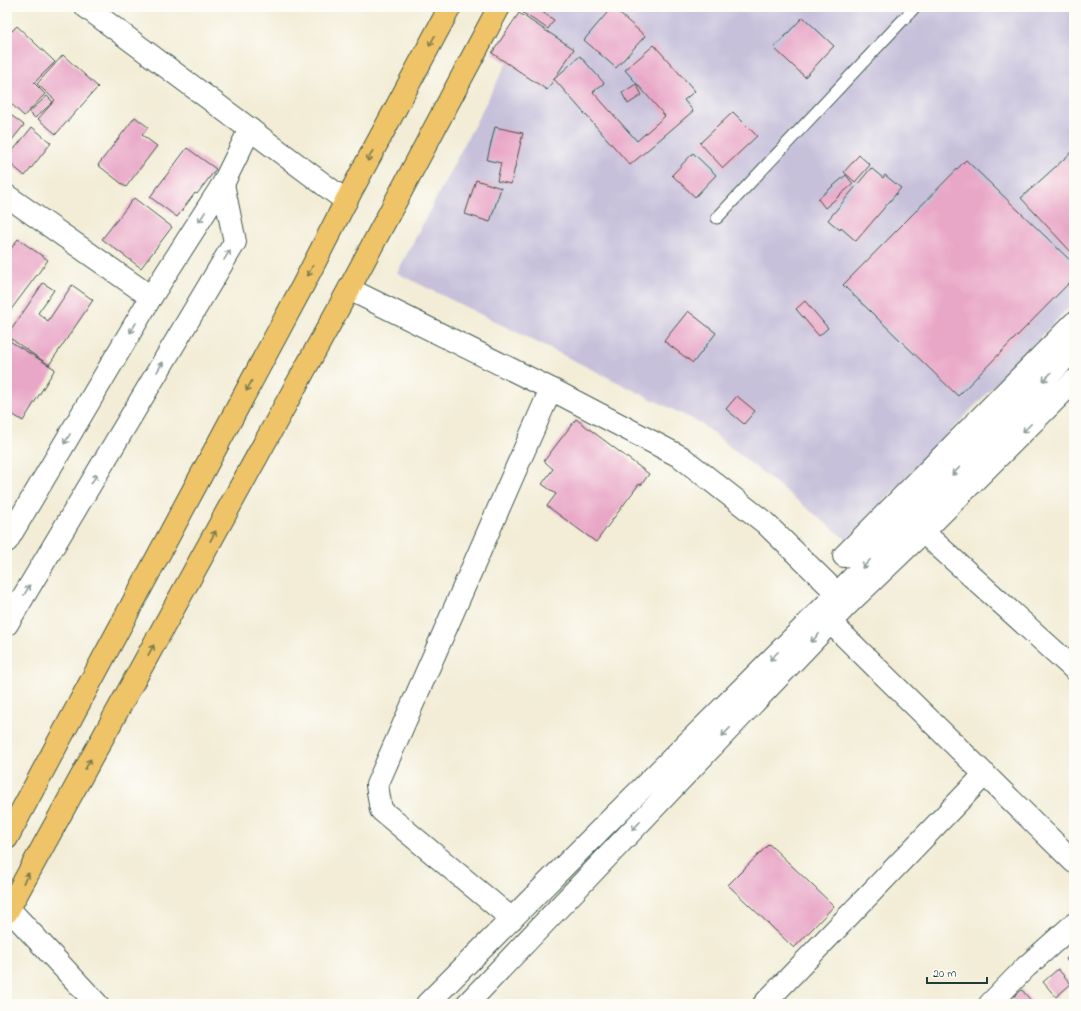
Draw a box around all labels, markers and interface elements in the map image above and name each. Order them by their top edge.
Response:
one-way arrow [428,35,435,47]
one-way arrow [366,149,373,161]
one-way arrow [198,211,206,222]
one-way arrow [223,250,231,261]
one-way arrow [305,265,313,277]
one-way arrow [129,322,137,333]
one-way arrow [157,361,165,373]
one-way arrow [1042,372,1052,382]
one-way arrow [244,379,252,391]
one-way arrow [1022,423,1032,433]
one-way arrow [63,434,71,445]
one-way arrow [951,466,961,476]
one-way arrow [90,473,98,485]
one-way arrow [210,530,218,542]
one-way arrow [861,559,871,569]
one-way arrow [23,585,31,596]
one-way arrow [810,633,820,643]
one-way arrow [147,644,155,656]
one-way arrow [769,651,779,661]
one-way arrow [721,727,730,737]
one-way arrow [85,758,93,770]
one-way arrow [631,821,641,831]
one-way arrow [22,872,30,884]
scale bar [927,959,987,985]
text: 20 m [933,965,956,983]

